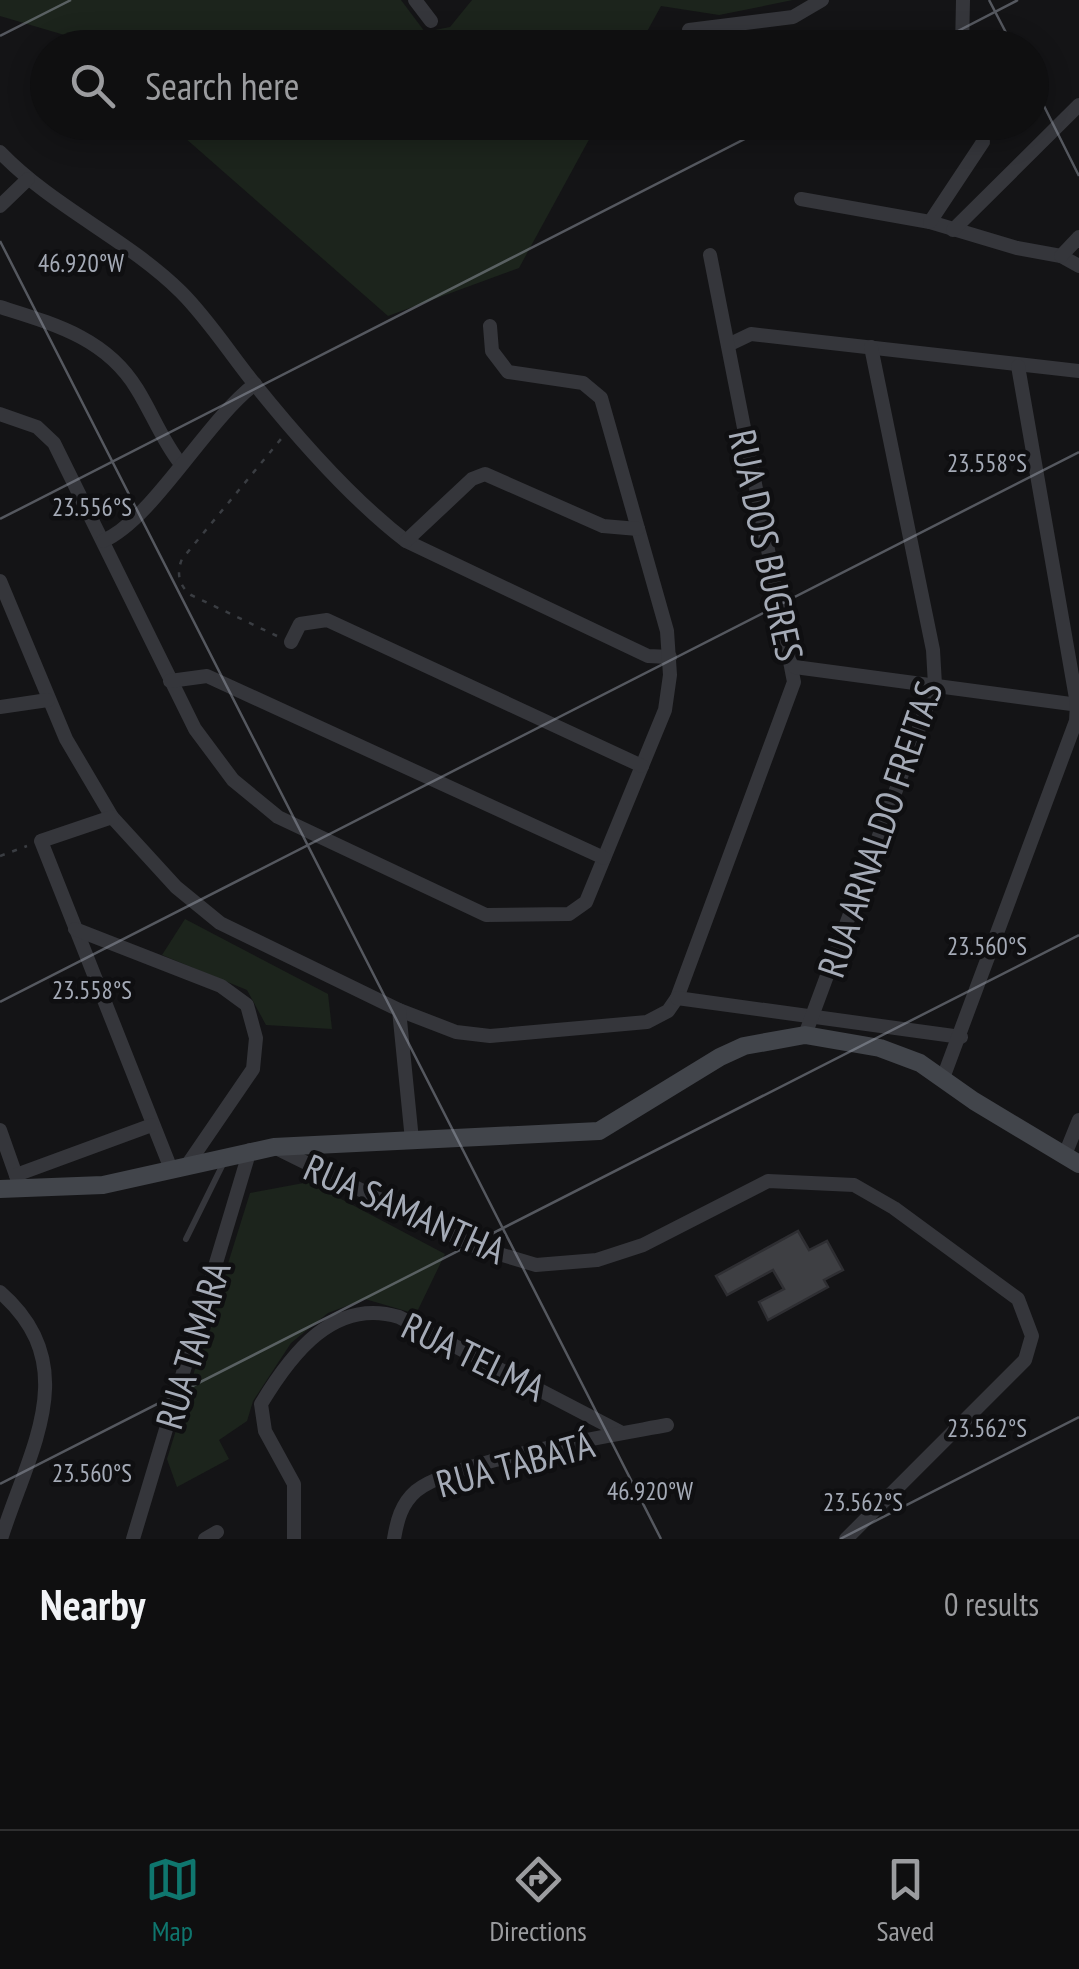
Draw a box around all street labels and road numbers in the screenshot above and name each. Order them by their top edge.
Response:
street label: RUA DOS BUGRES [719,425,815,665]
street label: RUA ARNALDO FREITAS [805,675,953,983]
street label: RUA SAMANTHA [297,1142,513,1274]
street label: RUA TAMARA [143,1255,241,1435]
street label: RUA TELMA [394,1300,554,1412]
street label: RUA TABATÁ [431,1418,599,1508]

